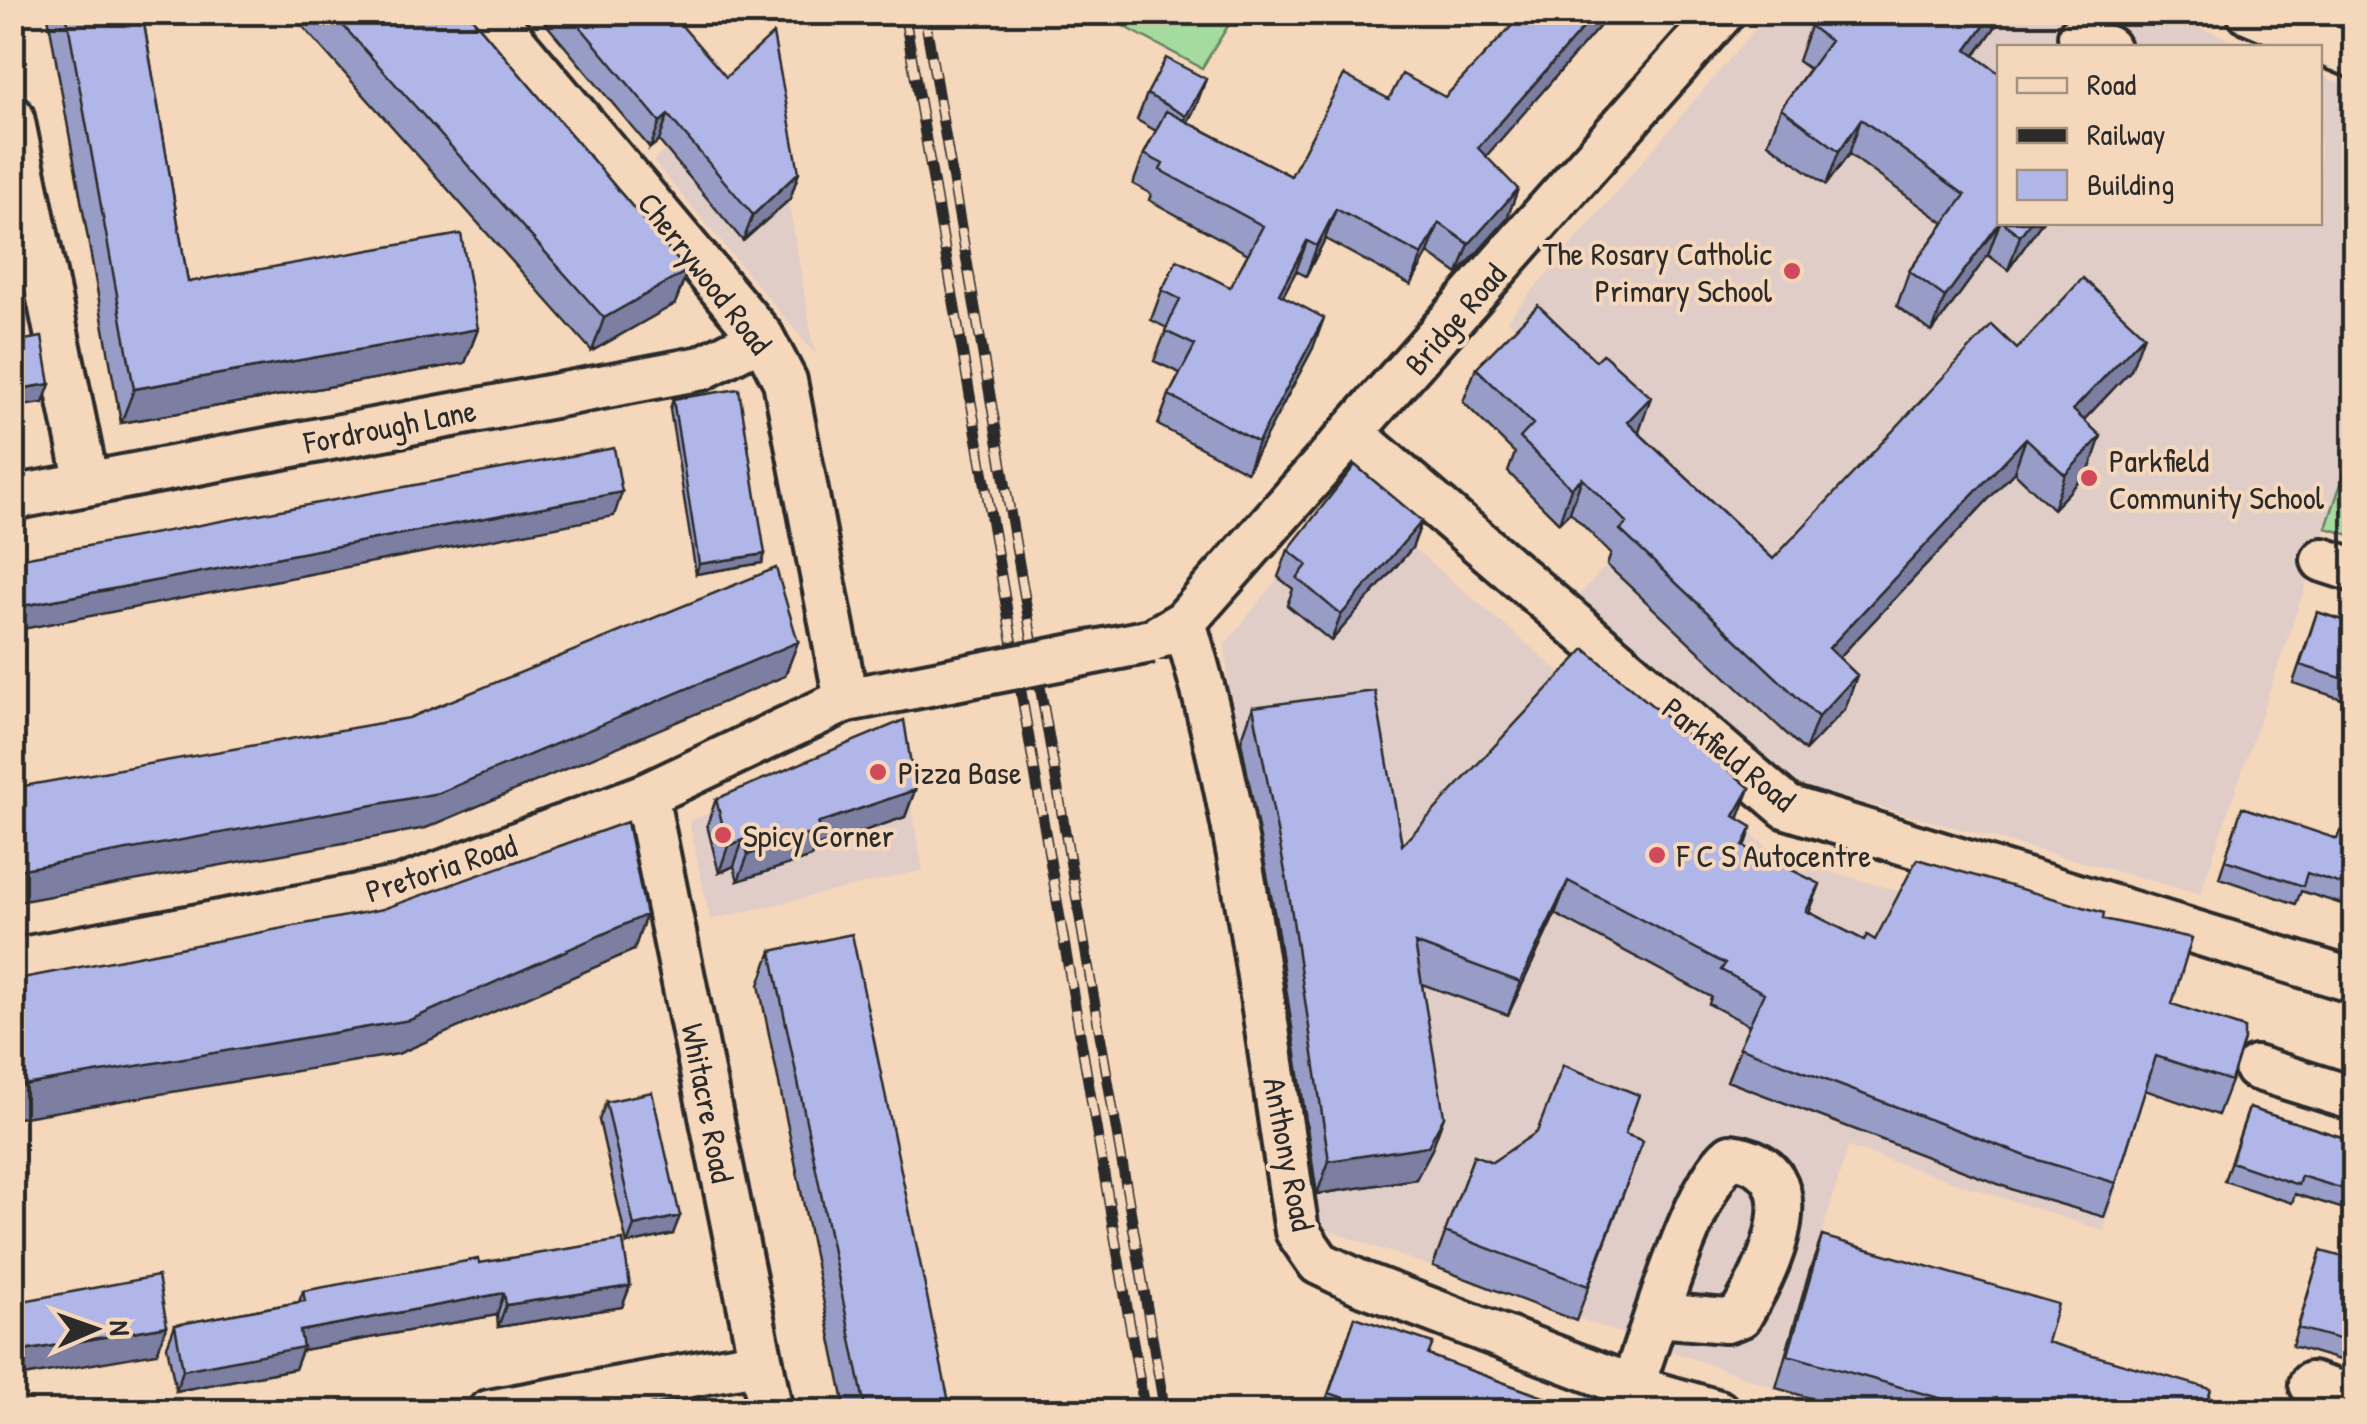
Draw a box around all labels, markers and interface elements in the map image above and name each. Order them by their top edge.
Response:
legend [1997,45,2322,225]
text: Road [2087,64,2136,104]
text: Railway [2087,114,2165,154]
text: Building [2087,164,2174,204]
street label: Cherrywood Road [628,183,782,363]
place label: The Rosary Catholic Primary School [1542,232,1773,312]
street label: Bridge Road [1394,254,1516,384]
marker: The Rosary Catholic Primary School [1781,260,1803,282]
street label: Fordrough Lane [299,388,480,464]
place label: Parkfield Community School [2109,439,2325,519]
marker: Parkfield Community School [2078,467,2100,489]
street label: Parkfield Road [1653,687,1805,821]
place label: Pizza Base [898,751,1022,794]
marker: Pizza Base [867,761,889,783]
place label: Spicy Corner [743,814,894,857]
street label: Pretoria Road [360,823,522,913]
marker: Spicy Corner [712,824,734,846]
place label: F C S Autocentre [1676,834,1872,877]
marker: F C S Autocentre [1646,844,1668,866]
street label: Whitacre Road [672,1020,744,1186]
street label: Anthony Road [1253,1074,1325,1234]
north arrow [45,1279,145,1379]
text: N [101,1320,139,1336]

